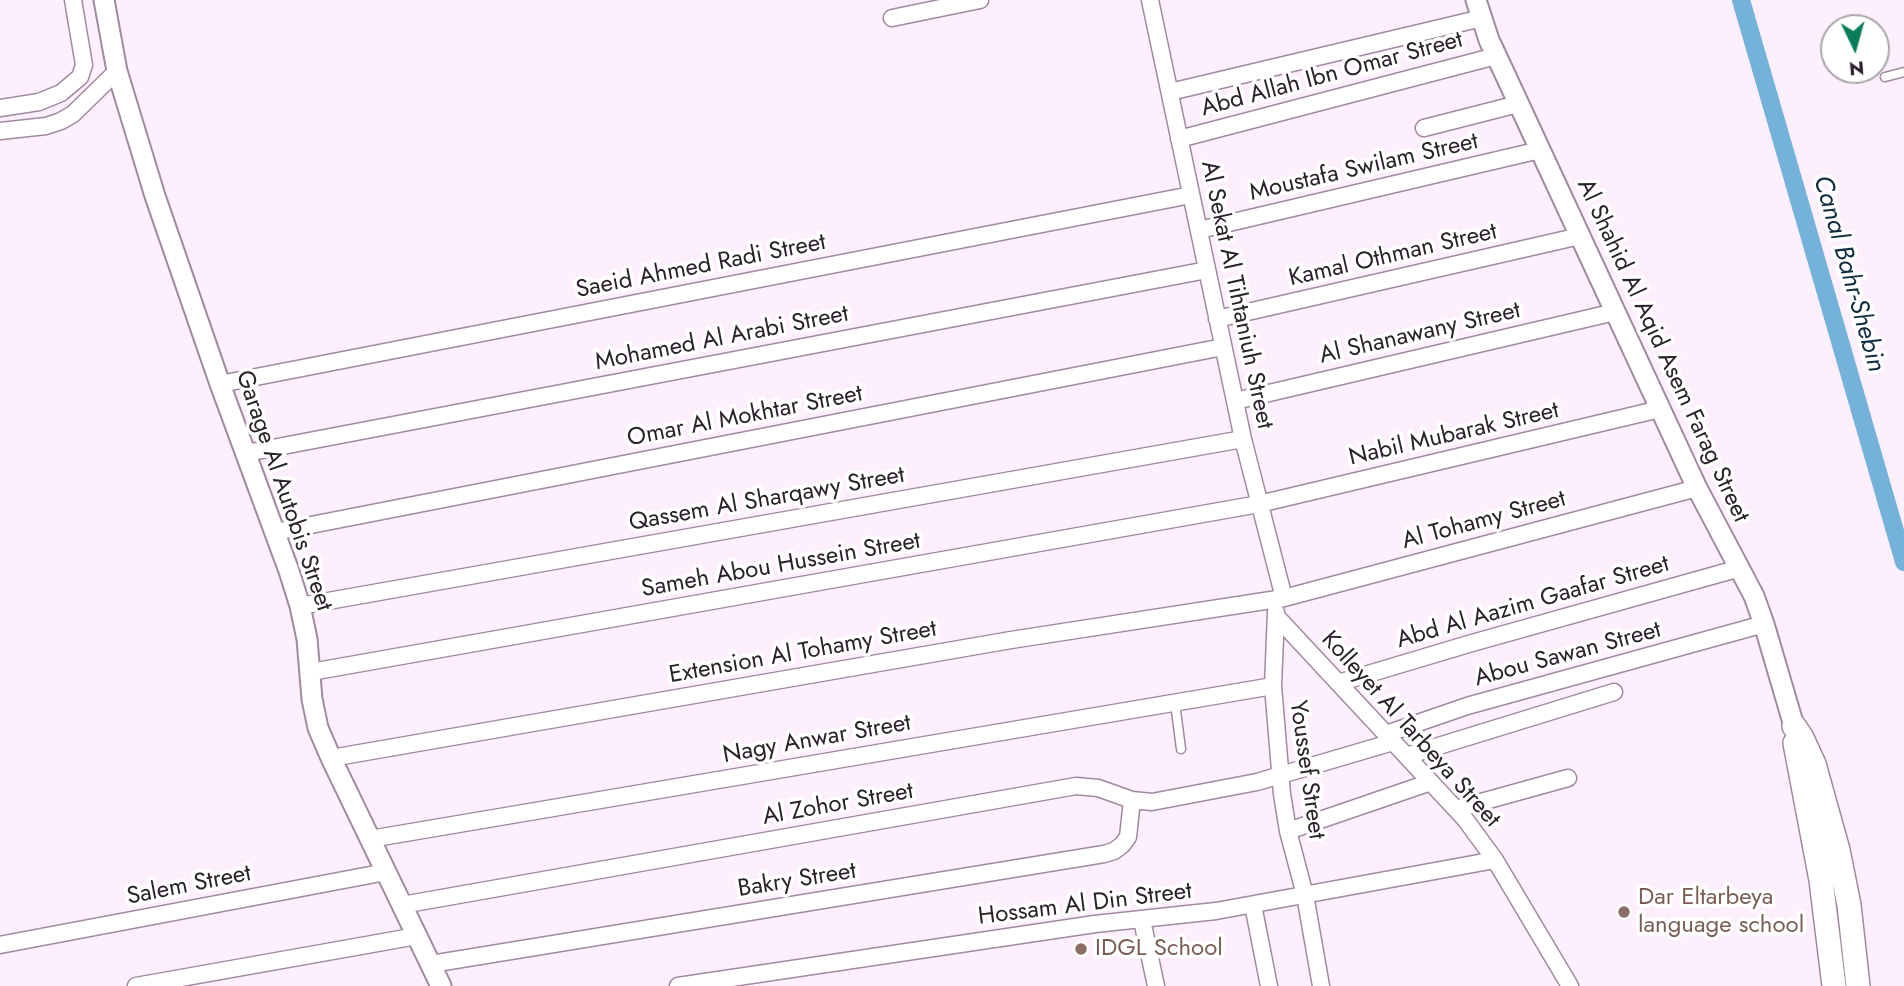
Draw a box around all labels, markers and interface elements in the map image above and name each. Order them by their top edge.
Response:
north arrow [1820,14,1890,84]
street label: Abd Allah Ibn Omar Street [1198,26,1466,124]
text: N [1848,54,1865,83]
street label: Moustafa Swilam Street [1247,128,1481,208]
street label: Al Sekat Al Tihtaniuh Street [1193,158,1279,432]
water label: Canal Bahr-Shebin [1805,172,1891,376]
street label: Al Shahid Al Aqid Asem Farag Street [1570,175,1754,527]
street label: Kamal Othman Street [1286,218,1500,294]
street label: Saeid Ahmed Radi Street [574,229,828,305]
street label: Al Shanawany Street [1317,297,1523,371]
street label: Mohamed Al Arabi Street [593,300,851,378]
street label: Garage Al Autobis Street [228,367,338,615]
street label: Omar Al Mokhtar Street [625,380,865,454]
street label: Nabil Mubarak Street [1346,397,1562,473]
street label: Qassem Al Sharqawy Street [627,462,907,538]
street label: Al Tohamy Street [1399,485,1569,557]
street label: Sameh Abou Hussein Street [639,527,923,605]
street label: Abd Al Aazim Gaafar Street [1393,550,1673,656]
street label: Extension Al Tohamy Street [667,615,939,691]
street label: Abou Sawan Street [1472,616,1664,694]
street label: Kolleyet Al Tarbeya Street [1314,626,1506,834]
street label: Youssef Street [1282,699,1330,841]
street label: Nagy Anwar Street [721,709,913,771]
street label: Al Zohor Street [760,778,916,832]
street label: Bakry Street [736,857,858,905]
street label: Salem Street [125,860,253,912]
street label: Hossam Al Din Street [976,878,1194,932]
place label: Dar Eltarbeya language school [1638,884,1804,940]
marker: Dar Eltarbeya language school [1616,904,1632,920]
place label: IDGL School [1095,935,1223,963]
marker: IDGL School [1073,941,1089,957]

